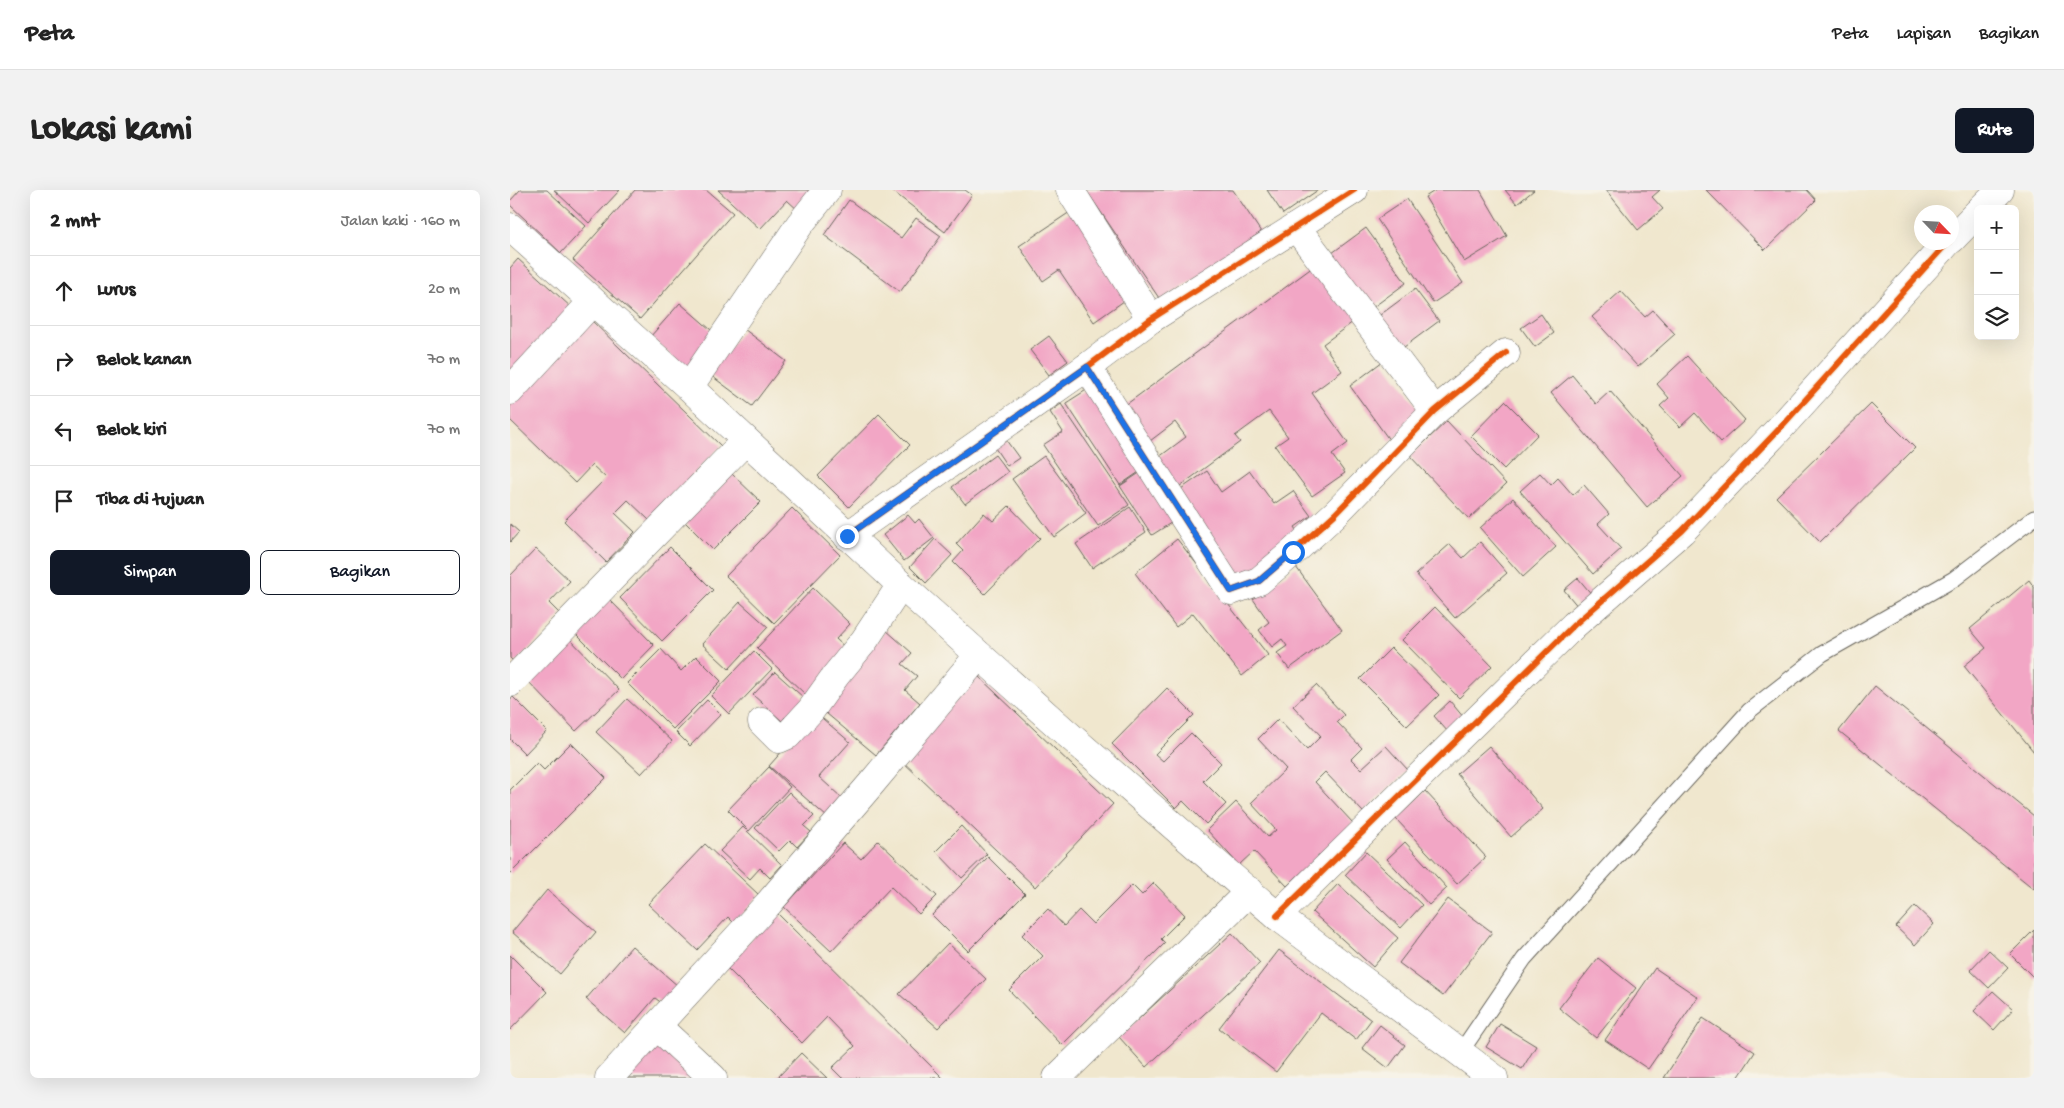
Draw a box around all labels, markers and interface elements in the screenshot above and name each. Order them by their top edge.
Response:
text: Peta [25,20,74,49]
text: Peta [1832,24,1869,45]
text: Lapisan [1897,24,1951,45]
text: Bagikan [1979,24,2039,45]
button: Rute [1955,108,2034,153]
text: Lokasi kami [30,110,192,151]
north arrow [1914,205,1959,250]
map controls [1974,205,2019,340]
button: + [1974,205,2019,250]
text: 2 mnt [50,210,99,235]
text: Jalan kaki · 160 m [341,213,460,232]
button: − [1974,250,2019,295]
icon: ahead [50,277,78,305]
text: Lurus [97,279,136,302]
text: 20 m [428,281,460,300]
button: layers [1974,295,2019,340]
icon: right [50,347,78,375]
text: Belok kanan [97,349,191,372]
text: 70 m [427,351,460,370]
icon: left [50,417,78,445]
text: Belok kiri [97,419,167,442]
text: 70 m [427,421,460,440]
icon: arrive [50,487,78,515]
text: Tiba di tujuan [97,489,204,512]
route end [836,525,859,548]
route start [1282,541,1305,564]
button: Simpan [50,550,250,595]
button: Bagikan [260,550,460,595]

